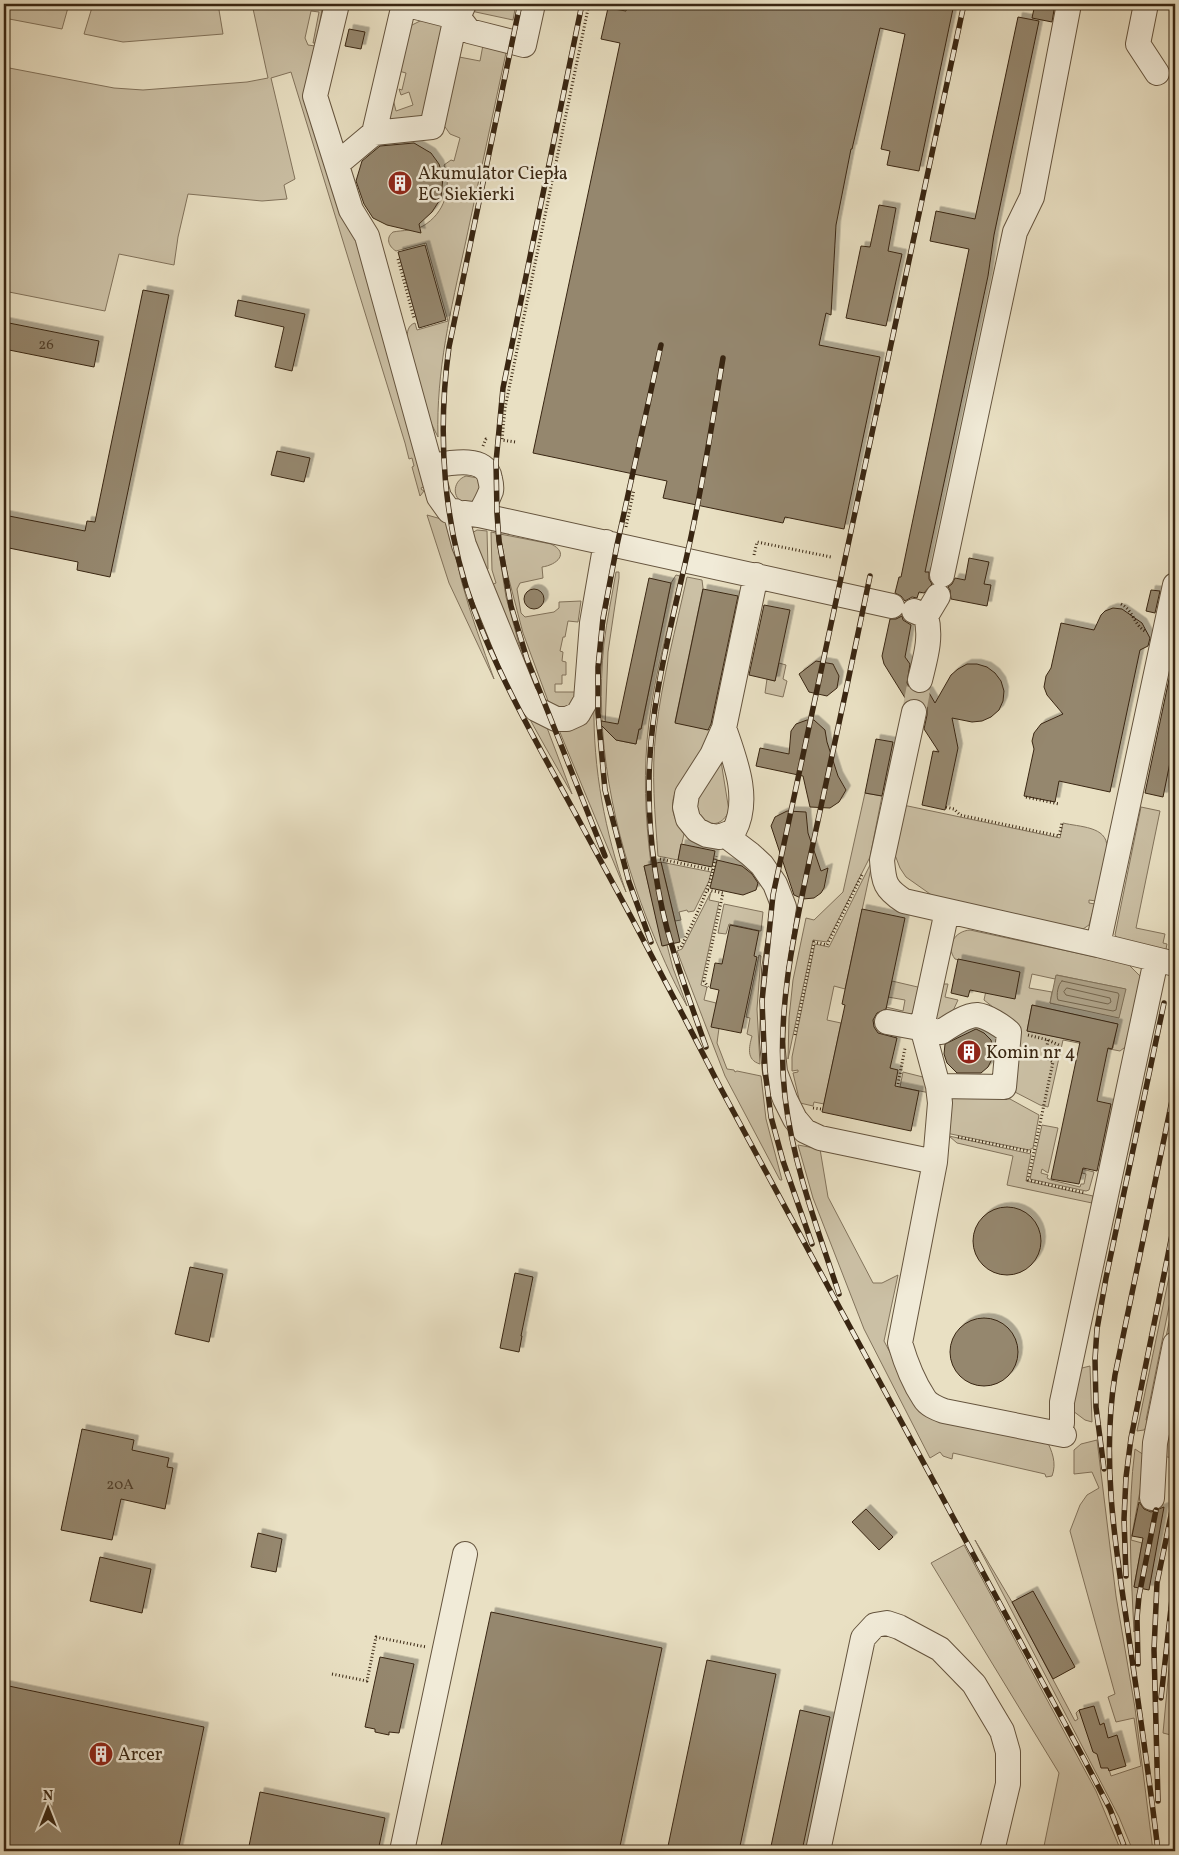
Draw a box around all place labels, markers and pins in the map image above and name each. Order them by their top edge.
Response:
place label: Akumulator Ciepła EC Siekierki [418,162,568,208]
building icon: Akumulator Ciepła EC Siekierki [387,170,413,196]
building icon: Komin nr 4 [956,1039,982,1065]
place label: Komin nr 4 [986,1041,1075,1066]
building icon: Arcer [88,1741,114,1767]
place label: Arcer [118,1743,163,1768]

